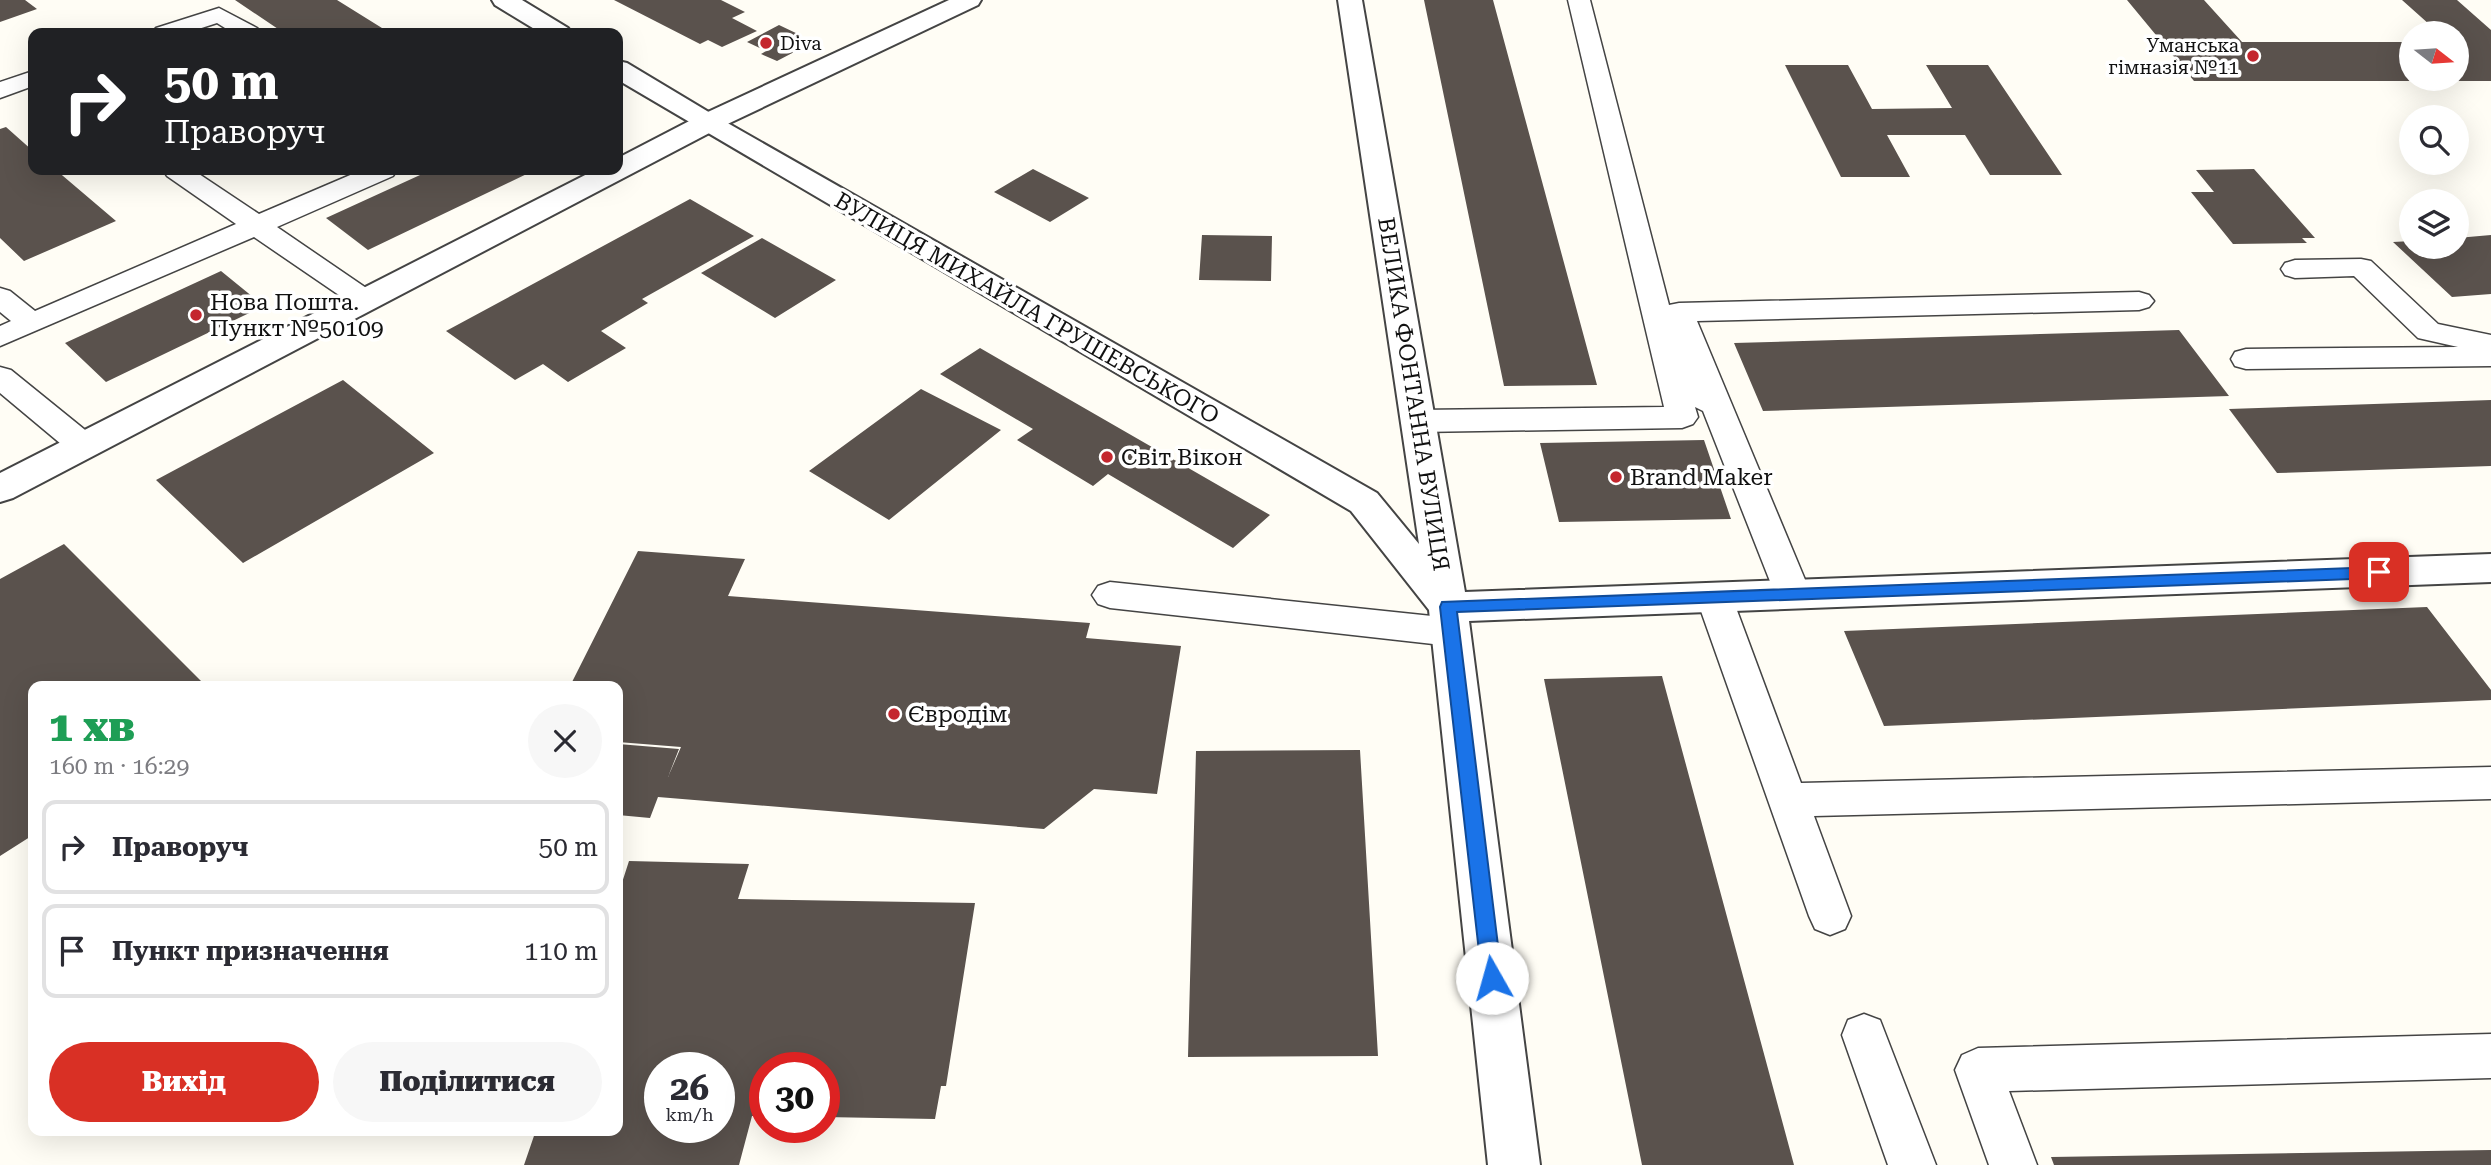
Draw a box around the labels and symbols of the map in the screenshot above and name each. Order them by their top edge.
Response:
north arrow [2399,21,2469,91]
place label: Diva [780,32,822,55]
place label: Уманська гімназія №11 [2108,34,2240,79]
marker: Diva [758,35,774,51]
marker: Уманська гімназія №11 [2245,48,2261,64]
street label: ВУЛИЦЯ МИХАЙЛА ГРУШЕВСЬКОГО [830,187,1224,430]
street label: ВЕЛИКА ФОНТАННА ВУЛИЦЯ [1372,215,1455,573]
place label: Нова Пошта. Пункт №50109 [210,289,384,342]
marker: Нова Пошта. Пункт №50109 [188,307,204,323]
place label: Світ Вікон [1121,444,1243,471]
marker: Світ Вікон [1099,449,1115,465]
place label: Brand Maker [1630,464,1773,491]
marker: Brand Maker [1608,469,1624,485]
pin [2349,542,2409,602]
place label: Євродім [908,701,1007,728]
marker: Євродім [886,706,902,722]
position arrow [1455,941,1529,1015]
speed limit sign: 30 [749,1052,840,1143]

